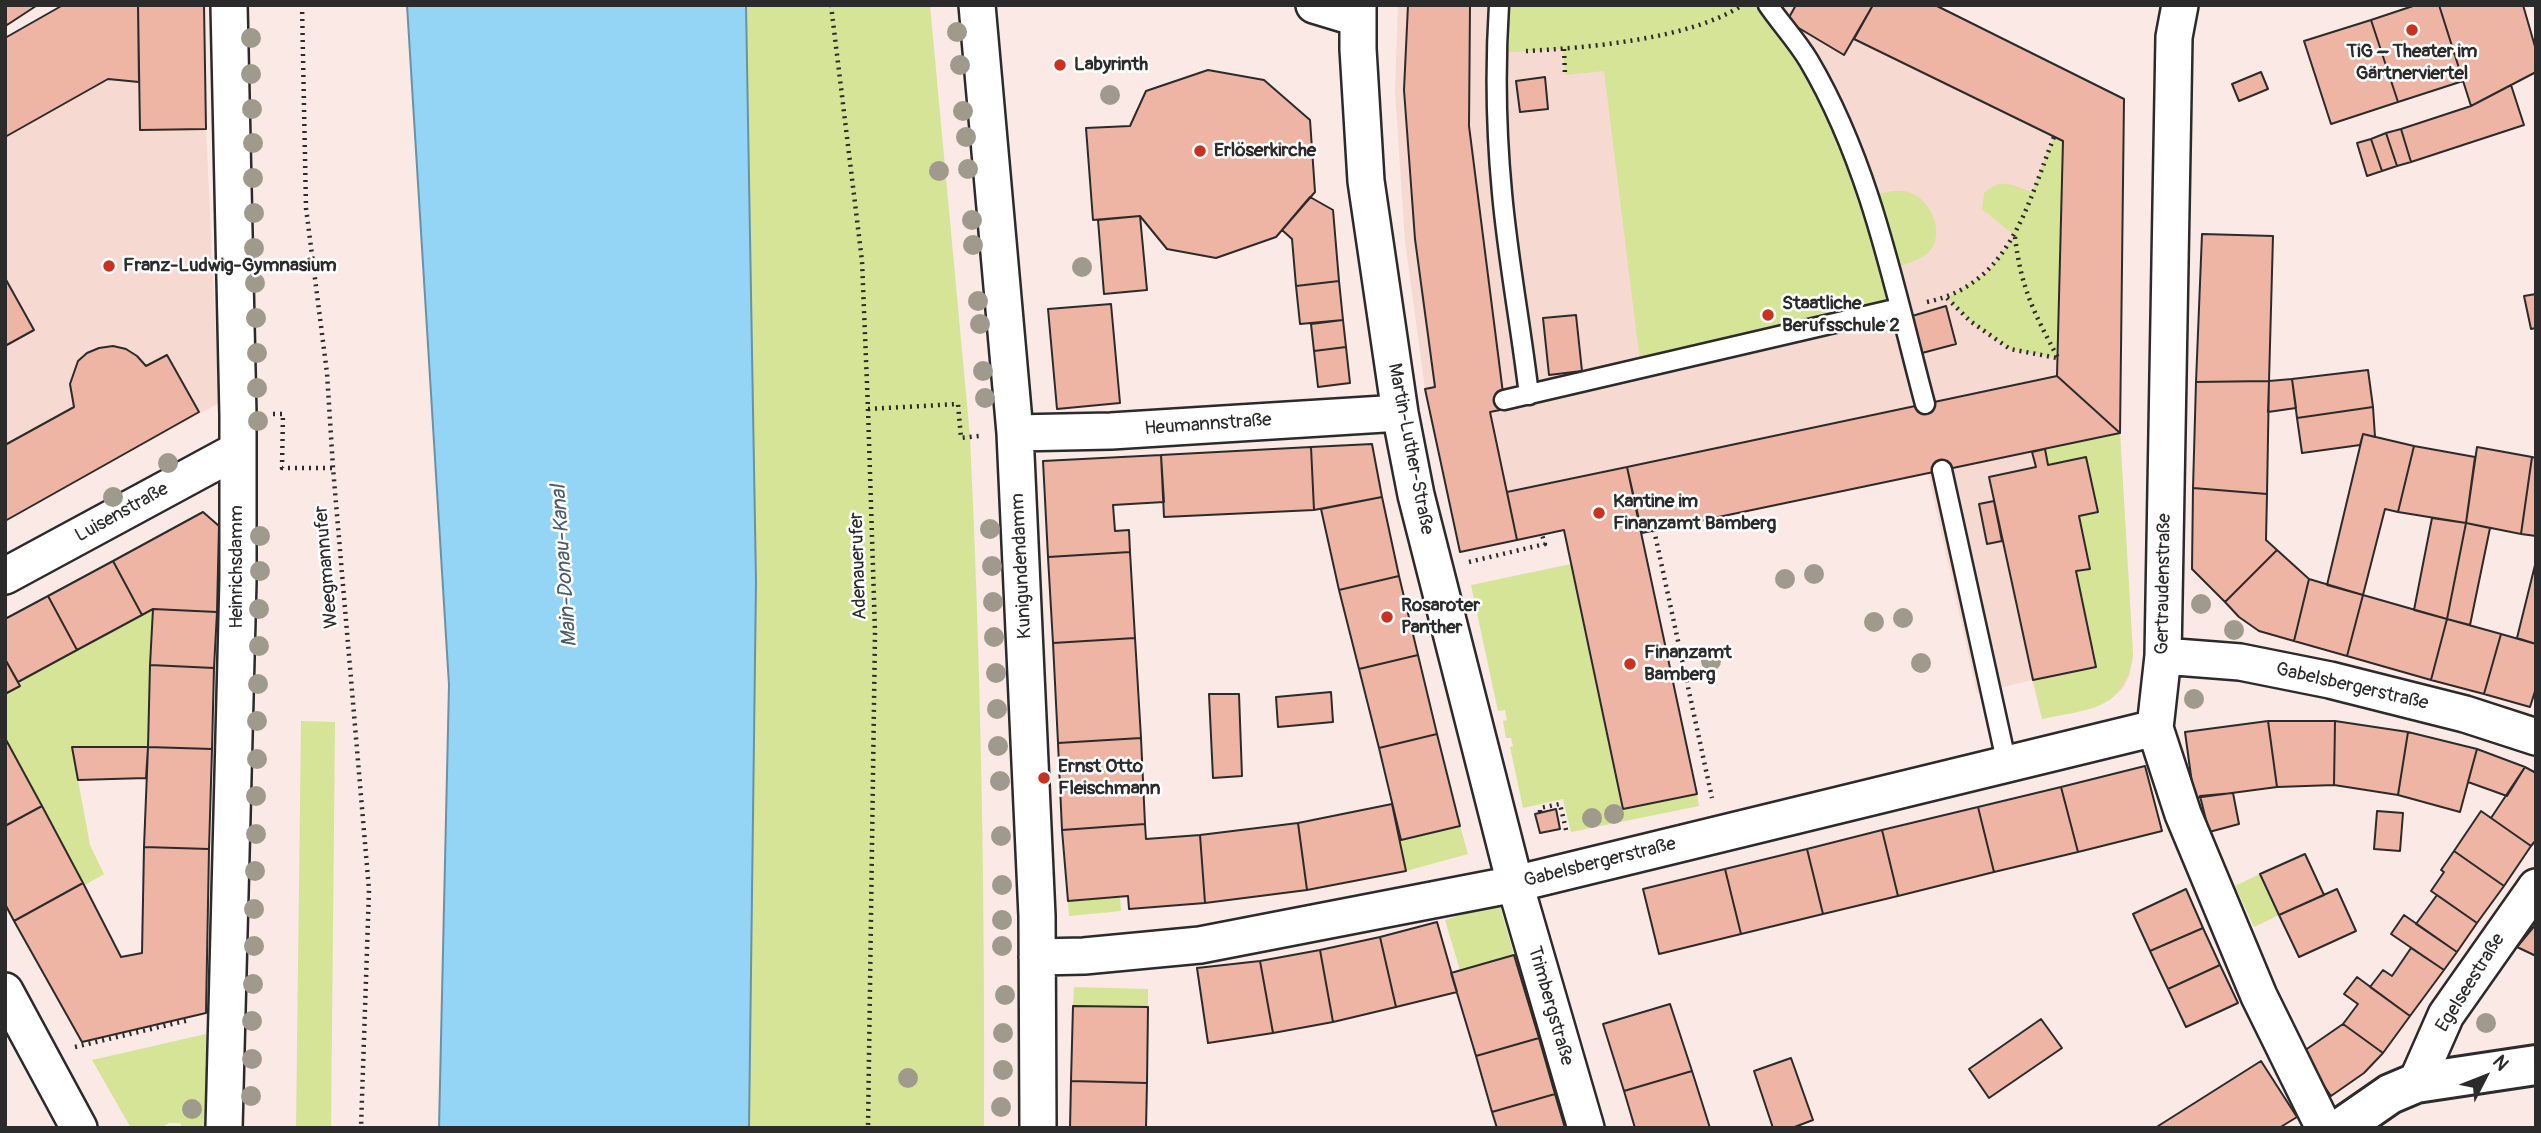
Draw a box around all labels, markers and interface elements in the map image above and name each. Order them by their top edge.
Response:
marker: TiG – Theater im Gärtnerviertel [2404,22,2420,38]
place label: TiG – Theater im Gärtnerviertel [2347,41,2477,85]
place label: Labyrinth [1074,54,1148,76]
marker: Labyrinth [1052,57,1068,73]
place label: Erlöserkirche [1214,140,1316,162]
marker: Erlöserkirche [1192,143,1208,159]
place label: Franz-Ludwig-Gymnasium [123,255,337,277]
marker: Franz-Ludwig-Gymnasium [101,258,117,274]
place label: Staatliche Berufsschule 2 [1782,293,1900,337]
marker: Staatliche Berufsschule 2 [1760,307,1776,323]
street label: Martin-Luther-Straße [1382,361,1438,537]
street label: Heumannstraße [1144,409,1272,441]
street label: Luisenstraße [71,478,173,548]
water label: Main-Donau-Kanal [547,484,583,648]
place label: Kantine im Finanzamt Bamberg [1613,491,1776,535]
street label: Kunigundendamm [1007,492,1037,640]
street label: Heinrichsdamm [226,505,248,629]
street label: Weegmannufer [310,505,344,629]
marker: Kantine im Finanzamt Bamberg [1591,505,1607,521]
street label: Adenauerufer [846,512,872,620]
street label: Gertraudenstraße [2151,513,2177,655]
place label: Rosaroter Panther [1401,595,1480,639]
marker: Rosaroter Panther [1379,609,1395,625]
place label: Finanzamt Bamberg [1644,642,1732,686]
marker: Finanzamt Bamberg [1622,656,1638,672]
street label: Gabelsbergerstraße [2274,658,2430,716]
place label: Ernst Otto Fleischmann [1058,756,1160,800]
marker: Ernst Otto Fleischmann [1036,770,1052,786]
street label: Gabelsbergerstraße [1522,833,1678,893]
street label: Egelseestraße [2432,929,2510,1037]
street label: Trimbergstraße [1522,944,1578,1068]
north arrow [2450,1042,2520,1112]
text: N [2487,1050,2514,1076]

